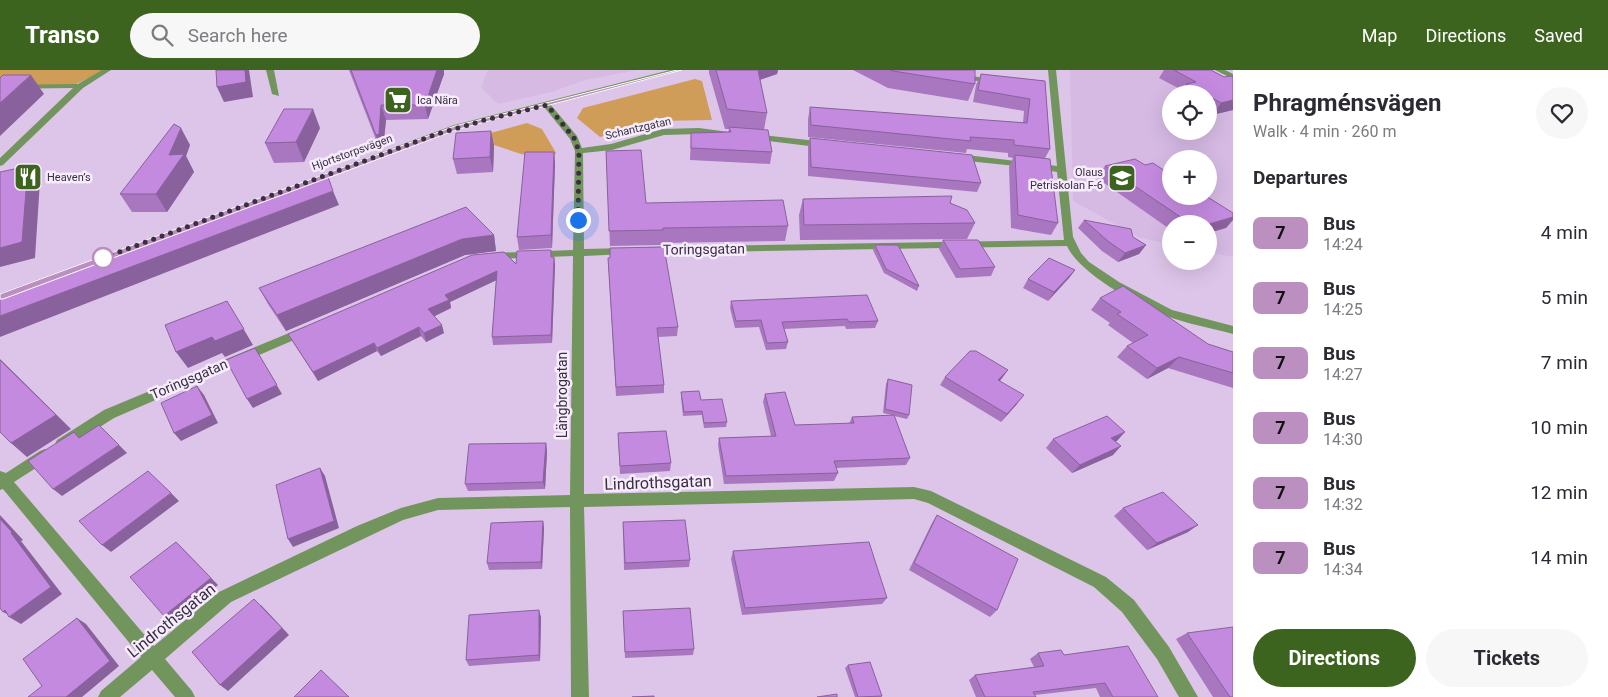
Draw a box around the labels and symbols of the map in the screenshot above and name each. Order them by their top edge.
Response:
supermarket icon: Ica Nära [383,85,413,115]
place label: Ica Nära [417,94,458,107]
street label: Schantzgatan [604,115,672,142]
street label: Hjortstorpsvägen [310,132,394,173]
restaurant icon: Heaven’s [13,162,43,192]
school or university icon: Olaus Petriskolan F-6 [1107,163,1137,193]
place label: Olaus Petriskolan F-6 [1030,166,1103,192]
place label: Heaven’s [47,171,91,184]
your location [566,208,591,233]
street label: Toringsgatan [663,240,745,258]
unlabelled marker [92,247,114,269]
street label: Längbrogatan [554,352,570,438]
street label: Toringsgatan [148,356,230,402]
street label: Lindrothsgatan [604,471,712,494]
street label: Lindrothsgatan [124,579,219,662]

